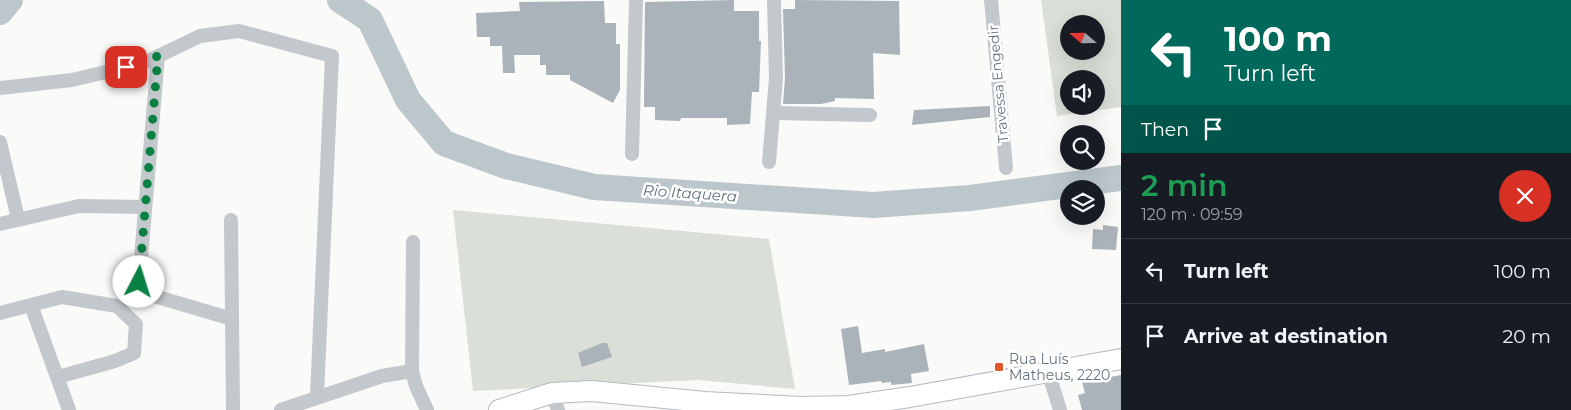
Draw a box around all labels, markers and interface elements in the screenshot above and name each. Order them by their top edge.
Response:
north arrow [1060,15,1105,60]
map controls [1060,15,1105,225]
text: 100 m [1224,17,1332,60]
icon: left [1141,20,1206,85]
street label: Travessa Engedir [984,24,1012,144]
pin [105,46,147,88]
icon: arrive [112,53,140,81]
text: Turn left [1224,60,1316,87]
button: sound [1060,70,1105,115]
icon: arrive [1199,115,1227,143]
text: Then [1141,118,1189,141]
button: search [1060,125,1105,170]
text: 2 min [1141,167,1228,204]
button: close [1499,170,1551,222]
water label: Rio Itaquera [642,180,738,206]
button: layers [1060,180,1105,225]
text: 120 m · 09:59 [1141,205,1243,224]
position arrow [112,255,164,307]
icon: left [1141,257,1169,285]
text: Turn left [1184,260,1269,283]
text: 100 m [1494,260,1551,283]
icon: arrive [1141,322,1169,350]
text: Arrive at destination [1184,325,1388,348]
text: 20 m [1503,325,1551,348]
place label: Rua Luís Matheus, 2220 [1009,350,1110,384]
marker: Rua Luís Matheus, 2220 [993,361,1005,373]

